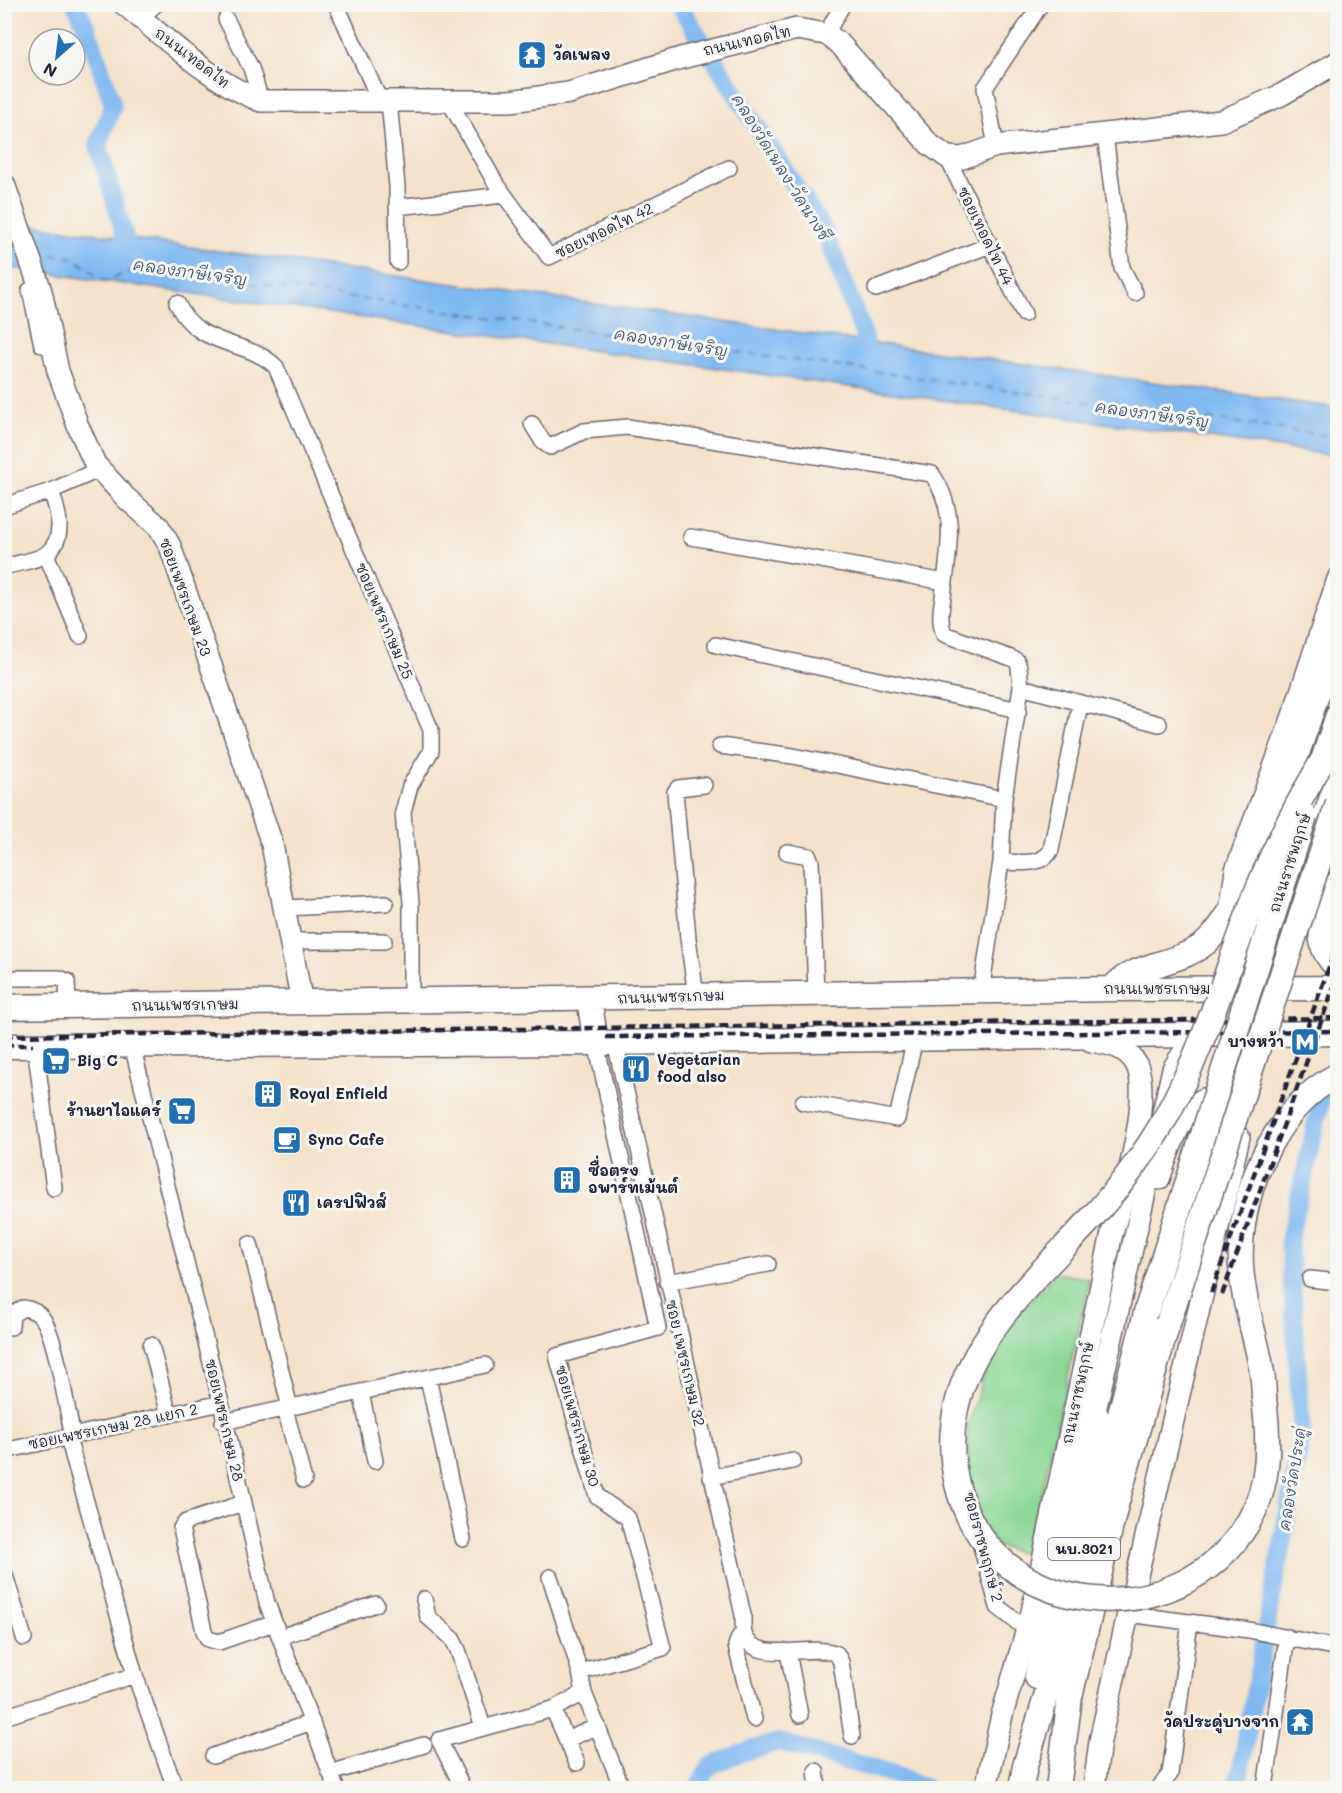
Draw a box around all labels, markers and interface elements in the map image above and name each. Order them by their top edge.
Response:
street label: ถนนเทอดไท [701,20,793,60]
street label: ถนนเทอดไท [151,22,234,92]
north arrow [27,27,87,87]
temple icon: วัดเพลง [516,39,548,71]
place label: วัดเพลง [553,43,610,64]
text: N [39,59,60,83]
water label: คลองวัดเพลง-วัดนางชี [728,89,837,246]
street label: ซอยเทอดไท 44 [953,183,1018,288]
street label: ซอยเทอดไท 42 [551,198,656,263]
water label: คลองภาษีเจริญ [132,253,248,290]
water label: คลองภาษีเจริญ [613,322,729,361]
water label: คลองภาษีเจริญ [1094,395,1210,432]
street label: ซอยเพชรเกษม 23 [155,535,217,659]
street label: ซอยเพชรเกษม 25 [351,559,418,682]
street label: ถนนราชพฤกษ์ [1263,810,1316,916]
street label: ถนนเพชรเกษม [1103,978,1211,998]
street label: ถนนเพชรเกษม [617,984,725,1008]
street label: ถนนเพชรเกษม [131,993,239,1015]
metro station icon: บางหว้า [1289,1026,1321,1058]
place label: บางหว้า [1228,1031,1284,1051]
supermarket icon: Big C [40,1045,72,1077]
place label: Vegetarian food also [657,1049,740,1086]
place label: Big C [77,1050,118,1070]
restaurant icon: Vegetarian food also [620,1053,652,1085]
building icon: Royal Enfield [252,1078,284,1110]
place label: Royal Enfield [289,1083,388,1103]
supermarket icon: ร้านยาไอแคร์ [166,1095,198,1127]
place label: ร้านยาไอแคร์ [66,1100,162,1120]
cafe icon: Sync Cafe [271,1124,303,1156]
place label: Sync Cafe [308,1129,384,1149]
place label: ซื่อตรง อพาร์ทเม้นต์ [588,1155,679,1197]
building icon: ซื่อตรง อพาร์ทเม้นต์ [551,1164,583,1196]
restaurant icon: เครปฟิวส์ [280,1187,312,1219]
place label: เครปฟิวส์ [317,1192,386,1212]
street label: ซอย เพชรเกษม 32 [662,1297,710,1428]
street label: ถนนราชพฤกษ์ [1056,1340,1099,1446]
street label: ซอยเพชรเกษม 28 [201,1357,249,1483]
street label: ซอยเพชรเกษม 30 [551,1363,605,1489]
street label: ซอยเพชรเกษม 28 แยก 2 [26,1398,199,1454]
water label: คลองวัดประดู่ [1272,1425,1313,1533]
street label: ซอยราชพฤกษ์ 2 [959,1490,1008,1604]
road number: นบ.3021 [1048,1538,1120,1560]
temple icon: วัดประดู่บางจาก [1284,1706,1316,1738]
place label: วัดประดู่บางจาก [1164,1710,1279,1734]

